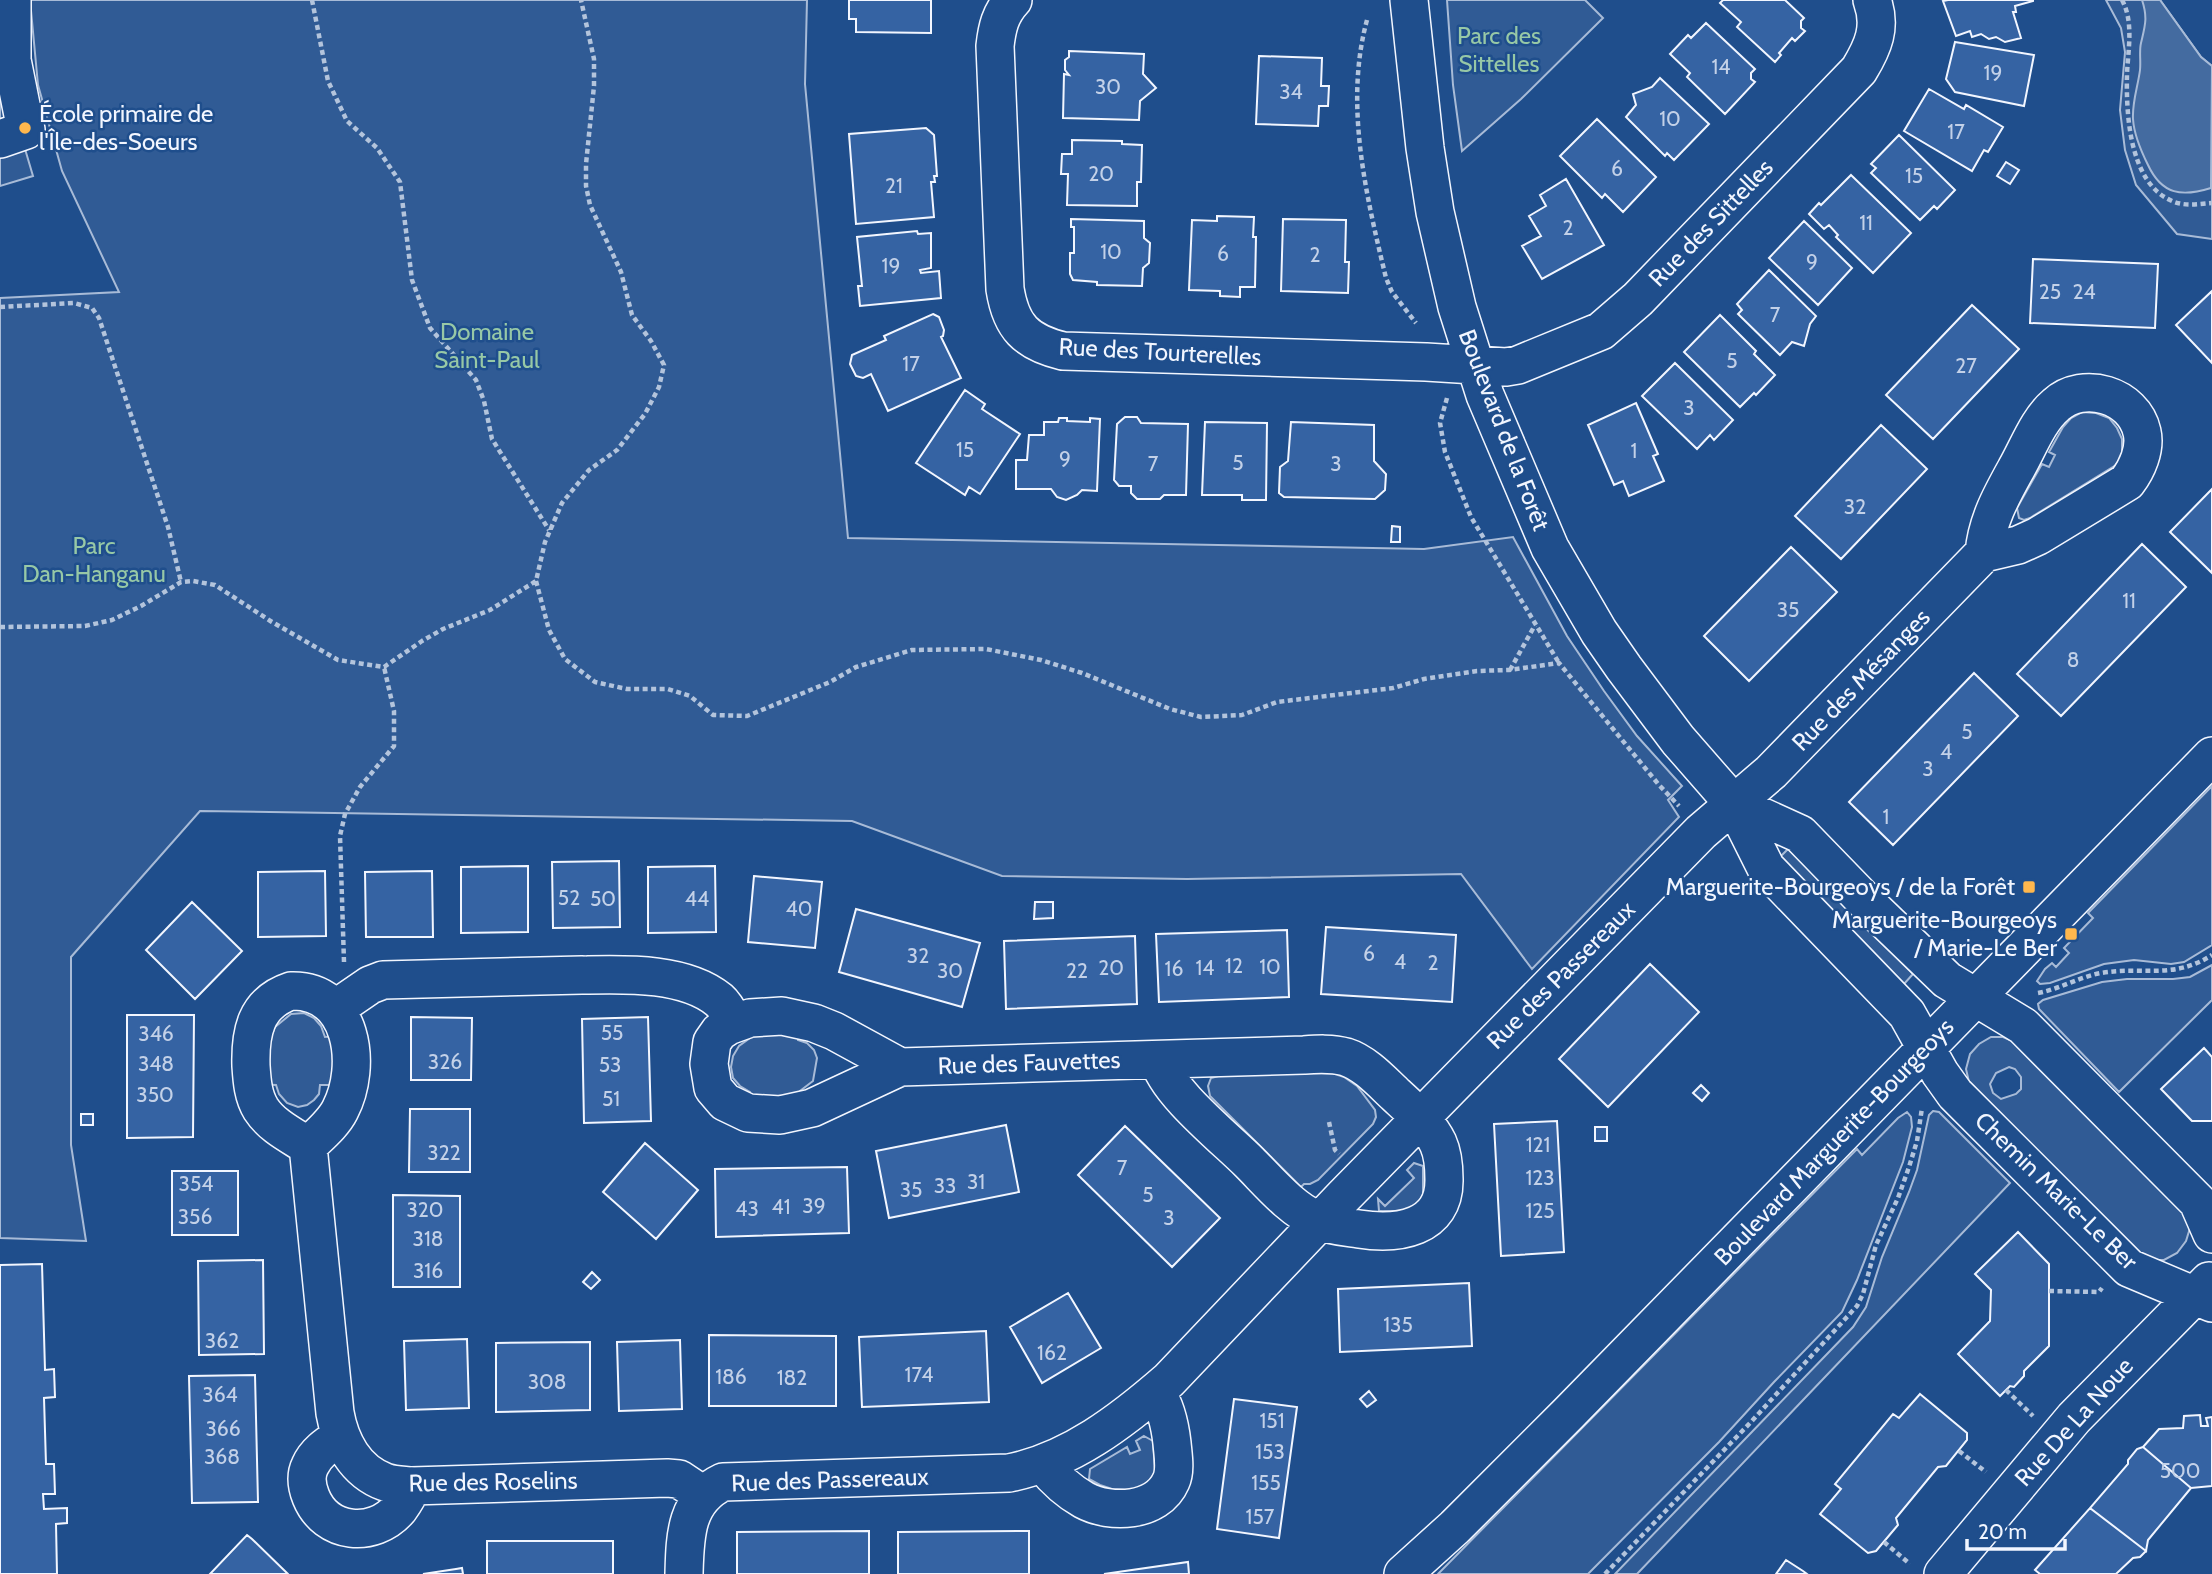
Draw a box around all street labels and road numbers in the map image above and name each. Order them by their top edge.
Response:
street label: Rue des Sittelles [1642,153,1779,292]
street label: Boulevard de la Forêt [1453,325,1556,534]
street label: Rue des Tourterelles [1058,332,1262,371]
street label: Rue des Mésanges [1786,603,1936,757]
street label: Rue des Passereaux [1481,894,1641,1055]
street label: Boulevard Marguerite-Bourgeoys [1708,1012,1959,1271]
street label: Rue des Fauvettes [937,1045,1121,1080]
street label: Chemin Marie-Le Ber [1969,1106,2144,1276]
street label: Rue De La Noue [2008,1351,2139,1492]
street label: Rue des Passereaux [731,1462,930,1497]
street label: Rue des Roselins [408,1466,578,1497]

